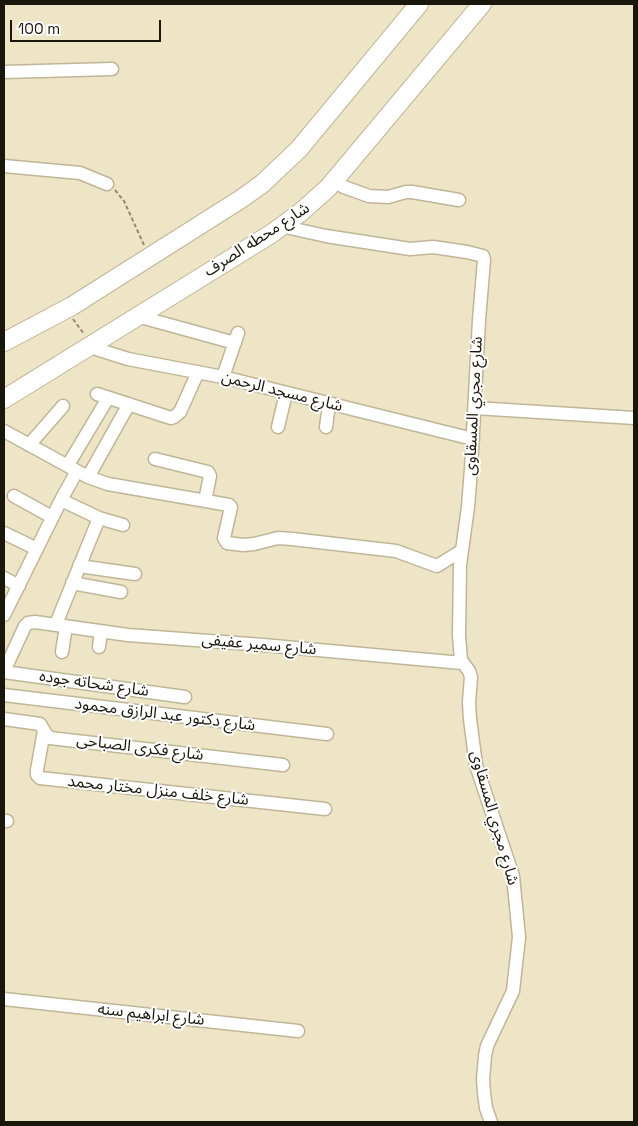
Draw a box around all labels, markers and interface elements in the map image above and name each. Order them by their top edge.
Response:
scale bar [12,10,164,42]
text: 100 m [18,19,60,38]
street label: شارع محطه الصرف [201,199,313,281]
street label: شارع مجري المسقاوى [461,336,487,476]
street label: شارع مسجد الرحمن [219,368,345,416]
street label: شارع سمير عفيفى [201,630,317,660]
street label: شارع شحاته جوده [38,667,150,701]
street label: شارع دكتور عبد الرازق محمود [74,694,256,736]
street label: شارع فكرى الصباحى [75,731,205,765]
street label: شارع مجري المسقاوى [466,748,522,888]
street label: شارع خلف منزل مختار محمد [66,772,250,810]
street label: شارع ابراهيم سنه [97,1000,205,1030]

